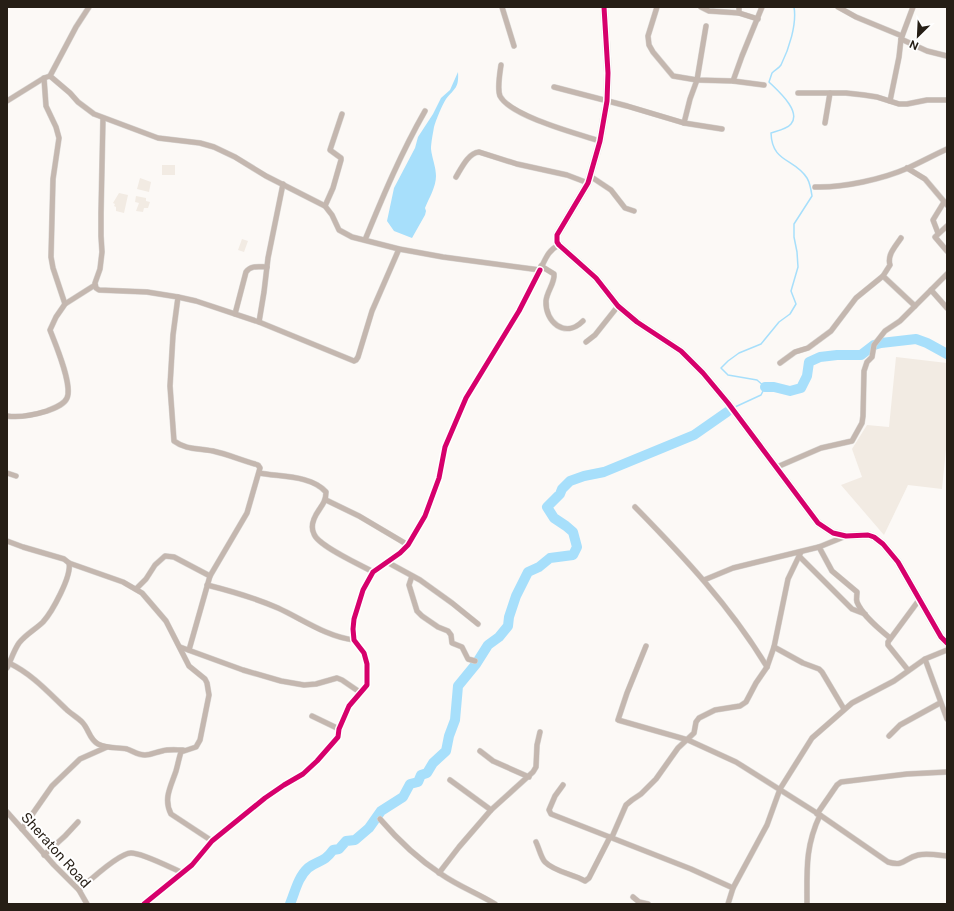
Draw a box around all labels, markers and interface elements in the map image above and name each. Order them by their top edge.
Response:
north arrow [898,16,938,56]
text: N [908,38,920,52]
street label: Sheraton Road [18,809,94,891]

